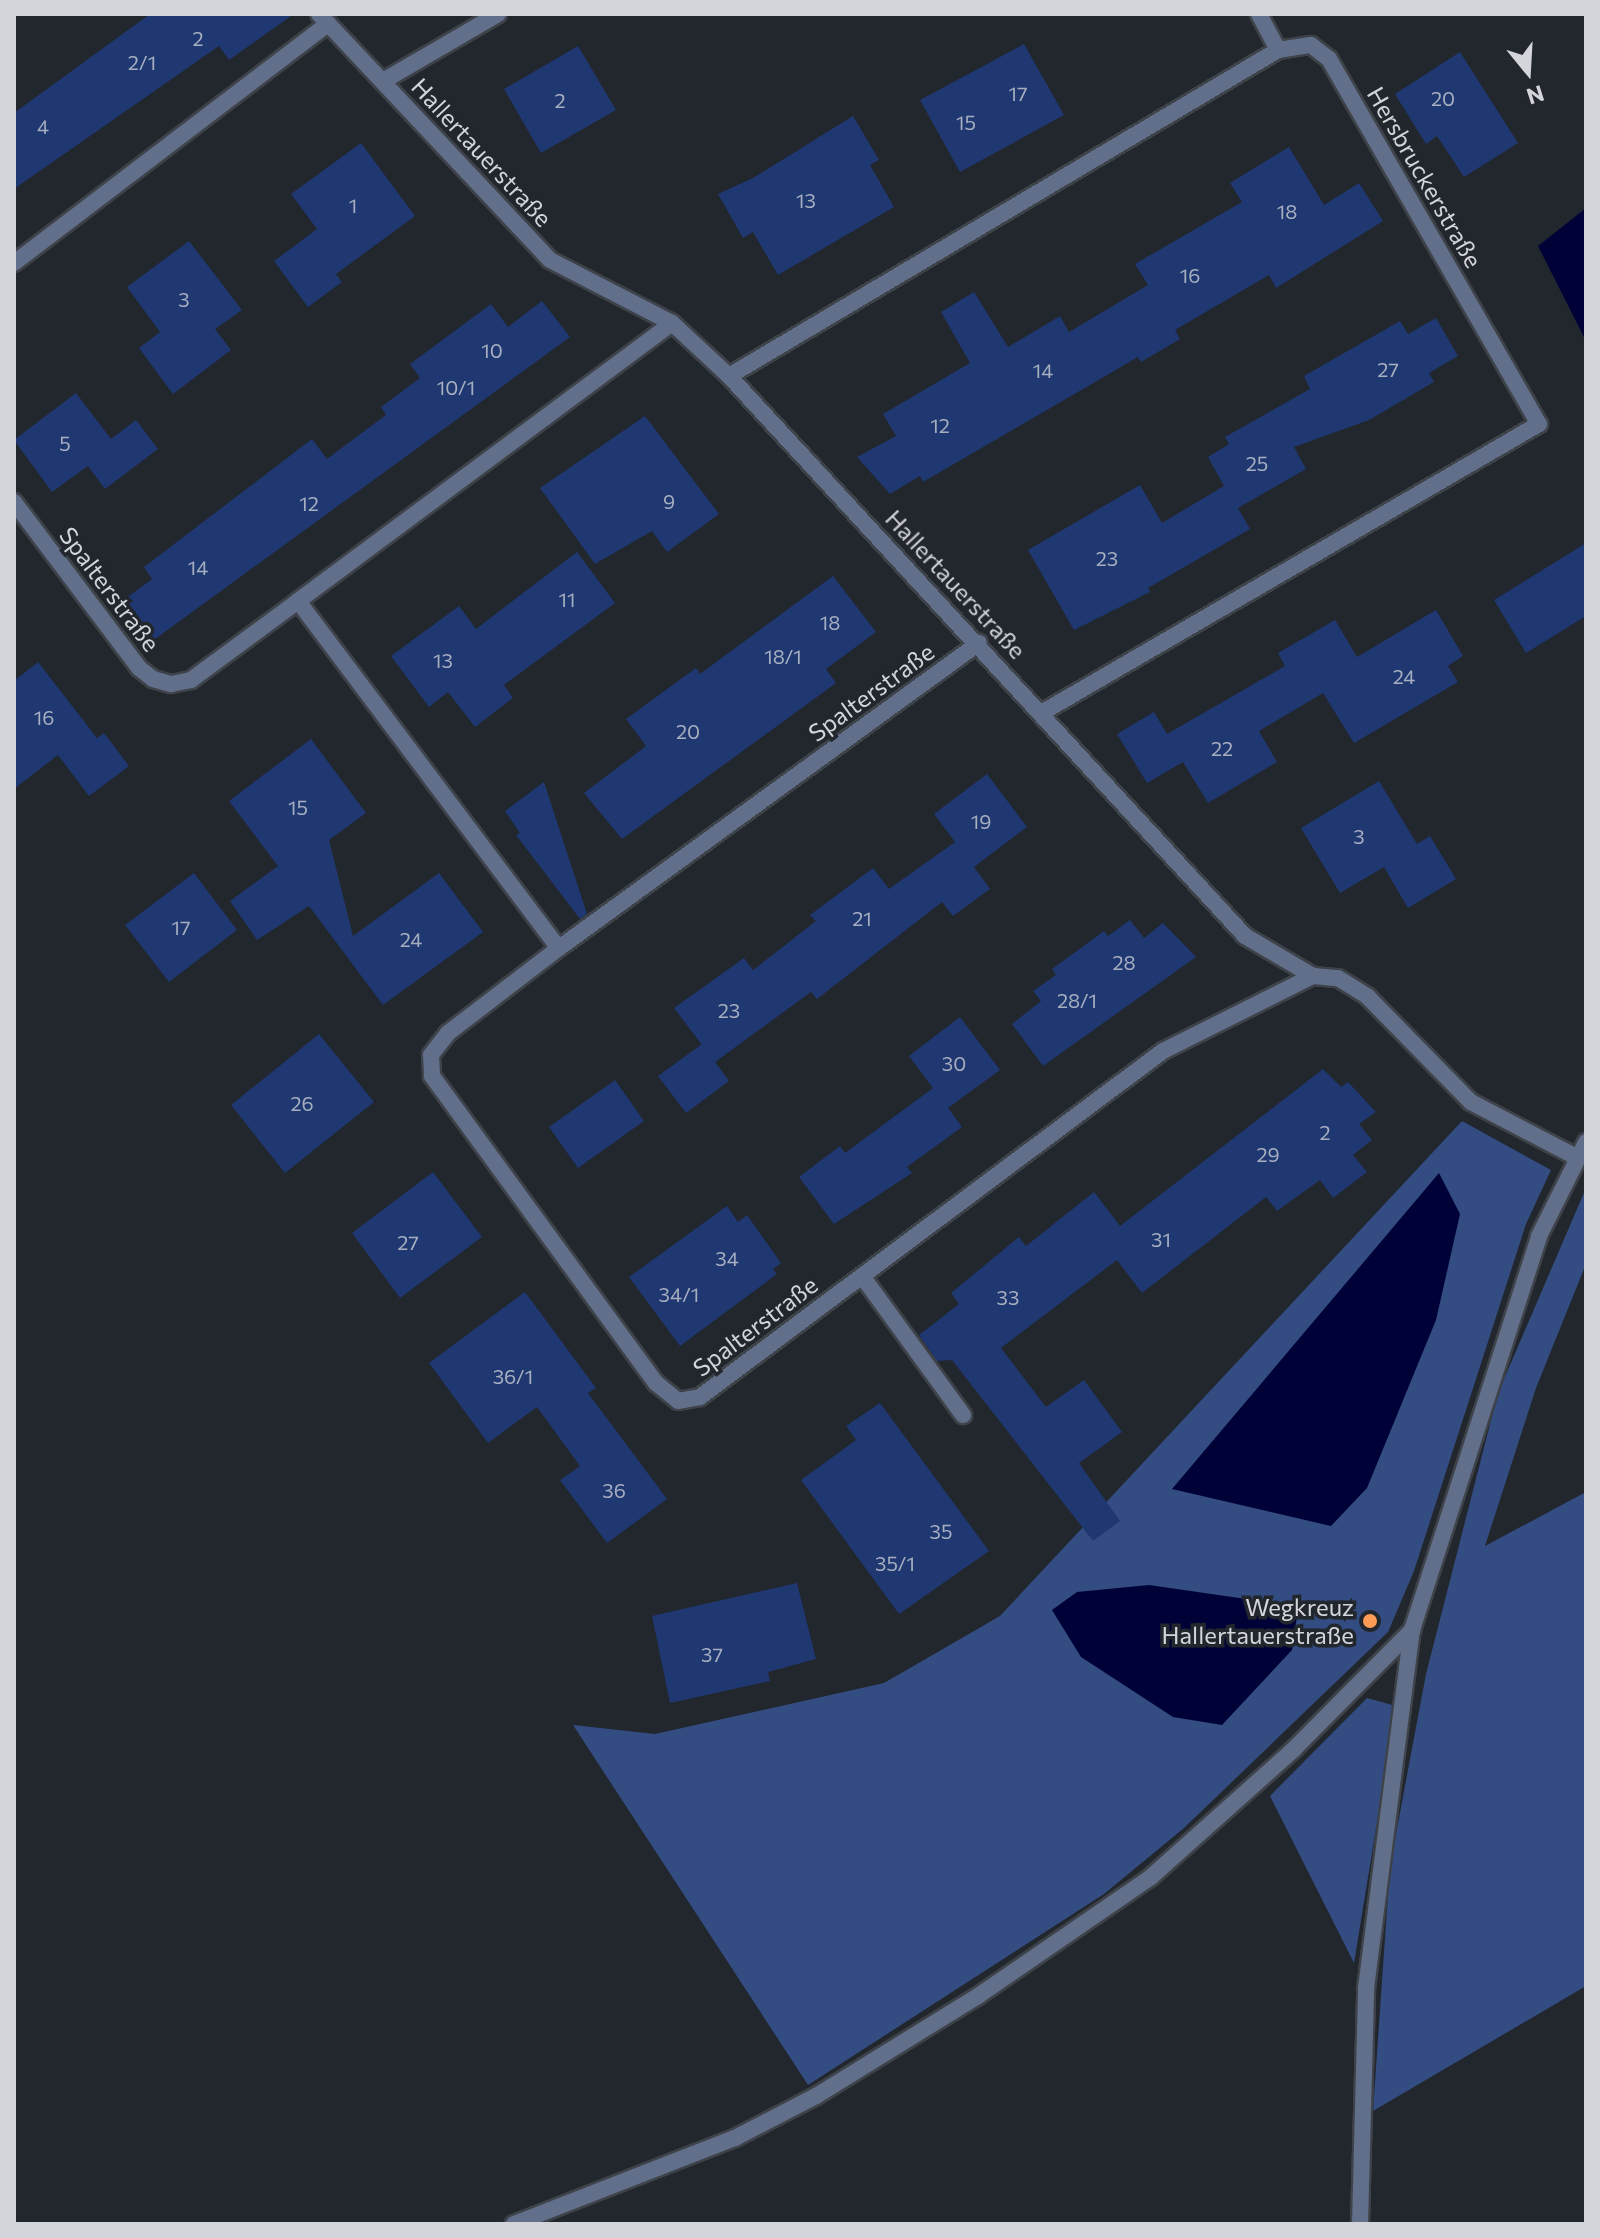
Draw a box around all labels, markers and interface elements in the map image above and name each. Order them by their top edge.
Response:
house number: 2 [192,26,204,50]
north arrow [1488,32,1568,112]
house number: 2/1 [128,50,156,74]
street label: Hallertauerstraße [406,72,558,232]
text: N [1524,80,1548,111]
house number: 17 [1008,81,1028,105]
street label: Hersbruckerstraße [1362,82,1488,272]
house number: 20 [1431,86,1455,110]
house number: 2 [554,88,566,112]
house number: 15 [956,110,976,134]
house number: 4 [37,114,49,138]
house number: 13 [796,188,816,212]
house number: 1 [349,193,357,217]
house number: 18 [1277,199,1297,223]
house number: 16 [1180,263,1200,287]
house number: 3 [178,287,190,311]
house number: 10 [481,338,503,362]
house number: 27 [1377,357,1399,381]
house number: 14 [1033,358,1053,382]
house number: 10/1 [437,375,475,399]
house number: 12 [930,413,950,437]
house number: 5 [59,431,71,455]
house number: 25 [1246,451,1268,475]
house number: 9 [663,489,675,513]
house number: 12 [299,491,319,515]
street label: Hallertauerstraße [880,504,1032,664]
street label: Spalterstraße [54,521,166,657]
house number: 23 [1096,546,1118,570]
house number: 14 [188,555,208,579]
house number: 11 [558,587,576,611]
house number: 18 [820,610,840,634]
street label: Spalterstraße [803,637,939,747]
house number: 18/1 [764,644,802,668]
house number: 13 [433,648,453,672]
house number: 24 [1393,664,1415,688]
house number: 16 [34,705,54,729]
house number: 20 [676,719,700,743]
house number: 22 [1211,736,1233,760]
house number: 15 [288,795,308,819]
house number: 19 [971,809,991,833]
house number: 3 [1353,824,1365,848]
house number: 21 [852,906,872,930]
house number: 17 [171,915,191,939]
house number: 24 [400,927,422,951]
house number: 28 [1112,950,1136,974]
house number: 28/1 [1057,988,1097,1012]
house number: 23 [718,998,740,1022]
house number: 30 [942,1051,966,1075]
house number: 26 [290,1091,314,1115]
house number: 2 [1319,1120,1331,1144]
house number: 29 [1256,1142,1280,1166]
house number: 31 [1151,1227,1171,1251]
house number: 27 [397,1230,419,1254]
house number: 34 [715,1246,739,1270]
street label: Spalterstraße [687,1270,823,1382]
house number: 34/1 [659,1282,699,1306]
house number: 33 [997,1285,1019,1309]
house number: 36/1 [493,1364,533,1388]
house number: 36 [602,1478,626,1502]
house number: 35 [930,1519,952,1543]
house number: 35/1 [875,1551,915,1575]
place label: Wegkreuz Hallertauerstraße [1162,1593,1354,1649]
marker: Wegkreuz Hallertauerstraße [1361,1612,1379,1630]
house number: 37 [701,1642,723,1666]

